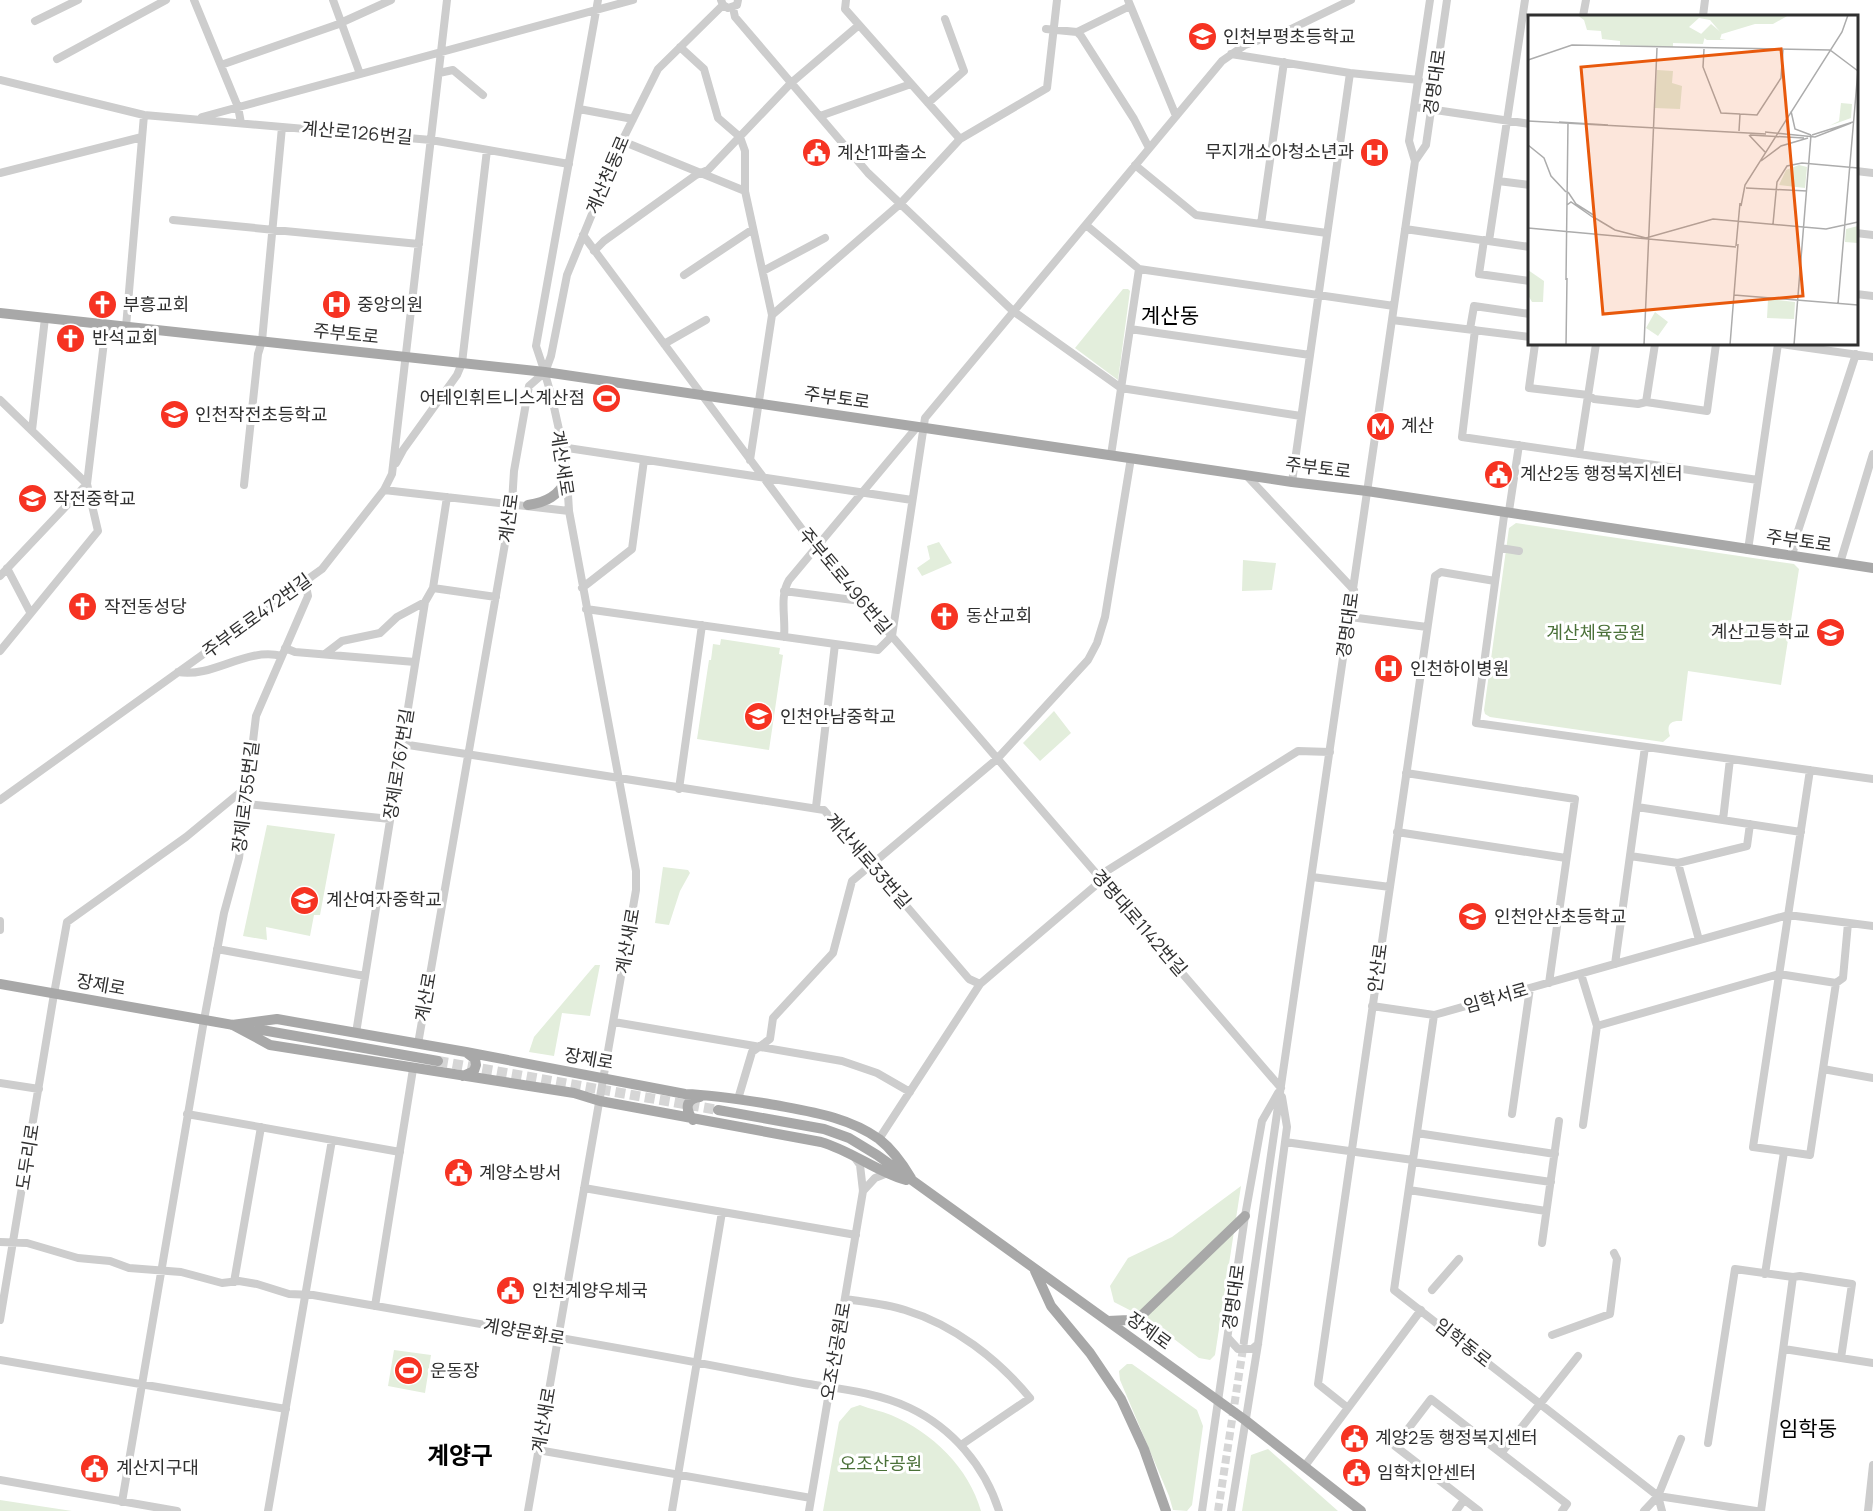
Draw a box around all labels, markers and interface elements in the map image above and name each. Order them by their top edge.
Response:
inset map [1528,15,1858,345]
school or university icon: 인천부평초등학교 [1186,21,1218,53]
place label: 인천부평초등학교 [1223,24,1355,48]
street label: 경명대로 [1418,47,1451,116]
street label: 계산로126번길 [301,115,414,149]
street label: 계산천동로 [580,132,634,217]
hospital icon: 무지개소아청소년과 [1359,136,1391,168]
public building icon: 계산1파출소 [800,137,832,169]
place label: 무지개소아청소년과 [1205,139,1354,163]
place label: 계산1파출소 [837,140,927,164]
church icon: 부흥교회 [86,289,118,321]
hospital icon: 중앙의원 [320,289,352,321]
place label: 부흥교회 [123,292,189,316]
place label: 중앙의원 [357,292,423,316]
district label: 계산동 [1141,301,1199,329]
street label: 주부토로 [312,318,380,348]
church icon: 반석교회 [55,322,87,354]
place label: 반석교회 [92,325,158,349]
street label: 주부토로 [803,381,872,414]
sports icon: 어테인휘트니스계산점 [590,382,622,414]
place label: 어테인휘트니스계산점 [419,385,585,409]
school or university icon: 인천작전초등학교 [158,399,190,431]
place label: 인천작전초등학교 [195,402,327,426]
metro station icon: 계산 [1364,410,1396,442]
place label: 계산 [1401,413,1434,437]
street label: 계산새로 [546,428,580,497]
street label: 주부토로 [1284,451,1352,483]
public building icon: 계산2동 행정복지센터 [1483,458,1515,490]
place label: 계산2동 행정복지센터 [1520,461,1683,485]
school or university icon: 작전중학교 [16,483,48,515]
place label: 작전중학교 [53,486,136,510]
street label: 계산로 [493,492,523,544]
street label: 주부토로496번길 [794,522,897,639]
street label: 주부토로 [1765,524,1834,557]
street label: 주부토로472번길 [197,567,316,663]
street label: 경명대로 [1331,590,1364,659]
church icon: 작전동성당 [67,591,99,623]
place label: 작전동성당 [104,594,187,618]
church icon: 동산교회 [929,600,961,632]
place label: 동산교회 [966,603,1032,627]
school or university icon: 계산고등학교 [1815,616,1847,648]
place label: 계산고등학교 [1711,619,1810,643]
park label: 계산체육공원 [1546,620,1646,644]
hospital icon: 인천하이병원 [1373,653,1405,685]
place label: 인천하이병원 [1410,656,1509,680]
school or university icon: 인천안남중학교 [743,701,775,733]
place label: 인천안남중학교 [780,704,896,728]
street label: 장제로767번길 [377,707,419,821]
street label: 장제로755번길 [226,740,264,854]
street label: 계산새로33번길 [821,807,917,913]
street label: 경명대로1142번길 [1087,864,1193,981]
school or university icon: 계산여자중학교 [289,884,321,916]
place label: 계산여자중학교 [326,887,442,911]
school or university icon: 인천안산초등학교 [1457,901,1489,933]
place label: 인천안산초등학교 [1494,904,1626,928]
street label: 계산새로 [609,906,645,976]
street label: 안산로 [1362,942,1392,994]
street label: 장제로 [75,968,128,1000]
street label: 계산로 [409,970,441,1023]
street label: 임학서로 [1461,976,1531,1018]
street label: 장제로 [563,1042,616,1074]
street label: 도두리로 [10,1122,44,1191]
public building icon: 계양소방서 [442,1157,474,1189]
place label: 계양소방서 [479,1160,562,1184]
street label: 경명대로 [1217,1262,1250,1331]
public building icon: 인천계양우체국 [495,1275,527,1307]
place label: 인천계양우체국 [532,1278,648,1302]
street label: 오조산공원로 [815,1300,855,1402]
street label: 장제로 [1122,1306,1177,1355]
street label: 계양문화로 [481,1312,567,1350]
street label: 임학동로 [1430,1312,1497,1372]
sports icon: 운동장 [393,1355,425,1387]
place label: 운동장 [430,1358,480,1382]
street label: 계산새로 [525,1385,561,1455]
district label: 임학동 [1779,1414,1837,1442]
public building icon: 계양2동 행정복지센터 [1338,1422,1370,1454]
place label: 계양2동 행정복지센터 [1375,1425,1538,1449]
district label: 계양구 [427,1438,493,1471]
park label: 오조산공원 [840,1451,922,1475]
public building icon: 계산지구대 [79,1452,111,1484]
place label: 계산지구대 [116,1455,199,1479]
public building icon: 임학치안센터 [1340,1457,1372,1489]
place label: 임학치안센터 [1377,1460,1476,1484]

